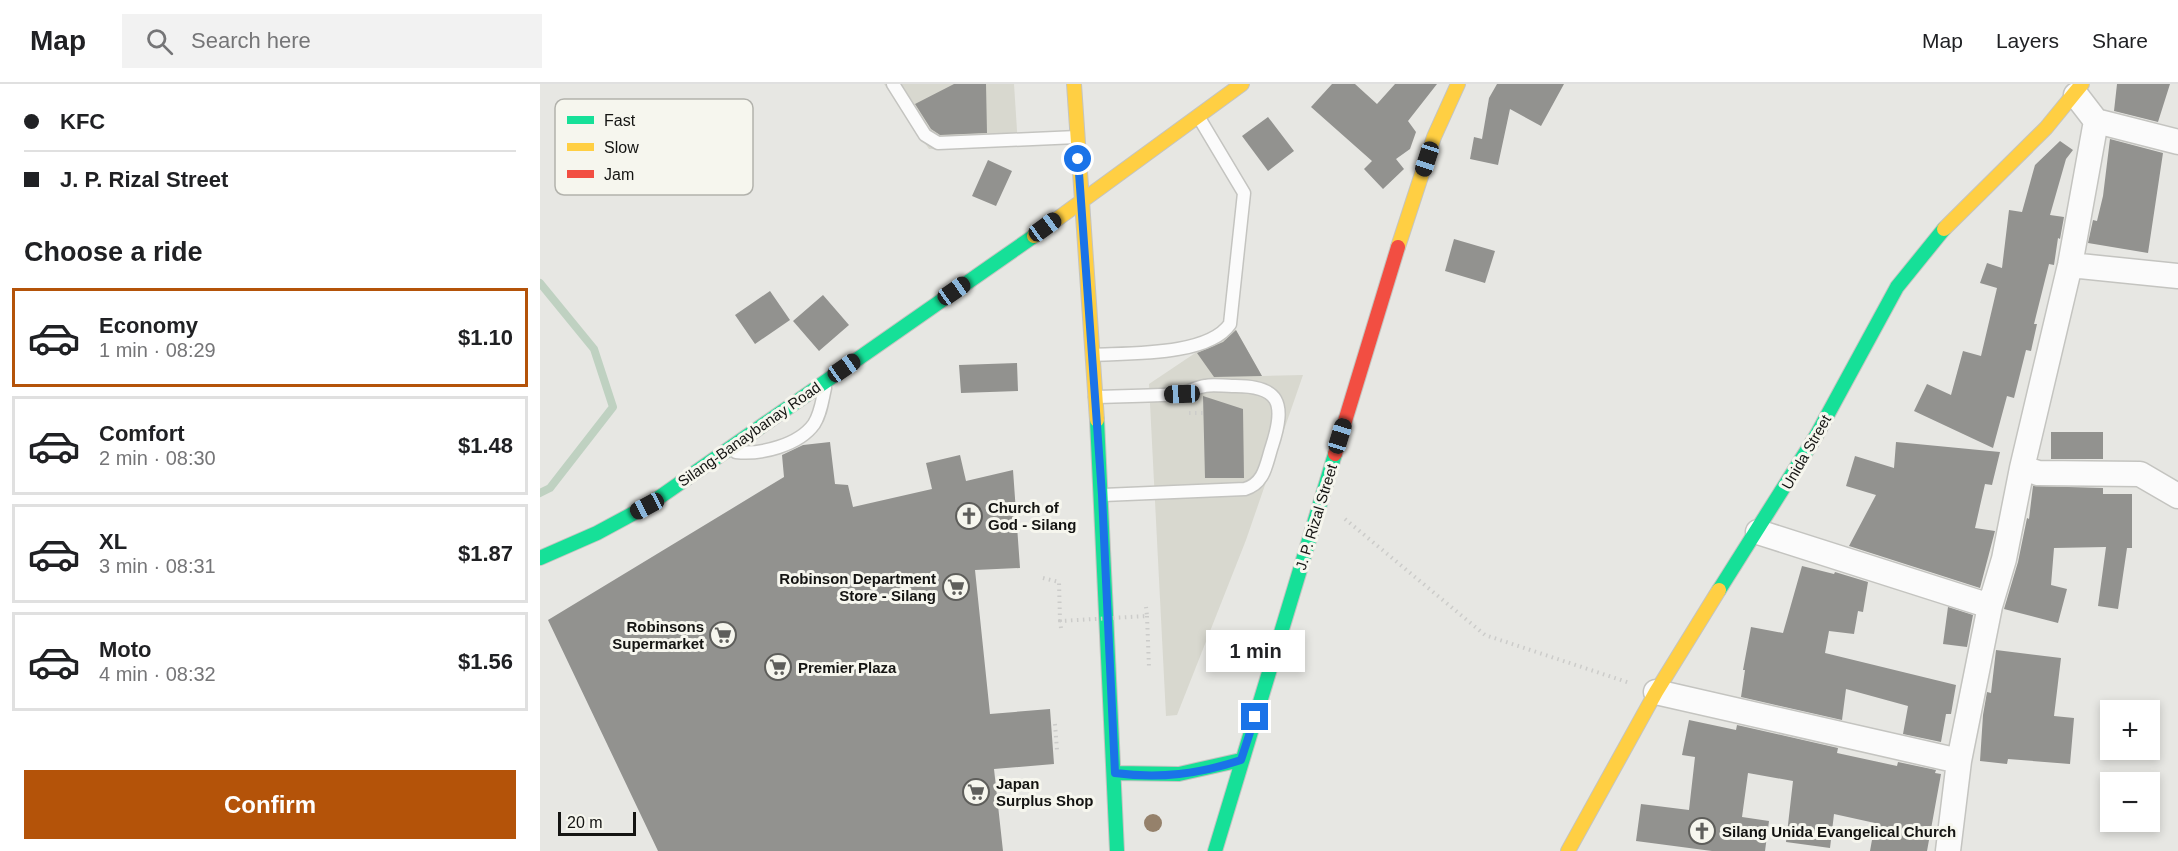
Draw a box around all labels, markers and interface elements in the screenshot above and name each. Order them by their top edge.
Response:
search box [122,14,542,68]
text: Map [30,25,86,56]
icon: search [143,25,176,58]
text: Search here [191,28,311,53]
text: Map [1922,29,1963,52]
text: Layers [1996,29,2059,52]
text: Share [2092,29,2148,52]
legend [555,99,753,195]
text: KFC [60,109,105,134]
text: Fast [604,112,636,129]
text: Slow [604,139,639,156]
car [1413,139,1441,179]
route start [1064,145,1091,172]
text: Jam [604,166,634,183]
text: J. P. Rizal Street [60,167,228,192]
car [1025,209,1065,245]
text: Choose a ride [24,237,203,267]
car [934,273,974,309]
icon: car [27,311,81,365]
text: Economy [99,313,198,338]
text: $1.10 [458,325,513,350]
text: 1 min · 08:29 [99,339,216,361]
car [824,350,864,386]
street label: Silang-Banaybanay Road [674,378,824,490]
car [1164,384,1200,404]
street label: Unida Street [1778,411,1835,492]
car [1326,416,1354,456]
icon: car [27,419,81,473]
text: Comfort [99,421,185,446]
text: $1.48 [458,433,513,458]
text: 2 min · 08:30 [99,447,216,469]
street label: J. P. Rizal Street [1292,461,1340,572]
car [627,490,667,522]
place label: Church of God - Silang [988,499,1076,533]
church icon: Church of God - Silang [954,501,984,531]
icon: car [27,527,81,581]
text: XL [99,529,127,554]
text: $1.87 [458,541,513,566]
text: 3 min · 08:31 [99,555,216,577]
place label: Robinson Department Store - Silang [779,570,936,604]
supermarket icon: Robinson Department Store - Silang [941,572,971,602]
place label: Robinsons Supermarket [612,618,704,652]
supermarket icon: Robinsons Supermarket [708,620,738,650]
callout: 1 min [1206,630,1304,672]
icon: car [27,635,81,689]
text: Moto [99,637,152,662]
text: 1 min [1229,640,1282,662]
text: $1.56 [458,649,513,674]
supermarket icon: Premier Plaza [763,652,793,682]
place label: Premier Plaza [798,659,897,676]
text: 4 min · 08:32 [99,663,216,685]
map controls [2100,700,2160,832]
button: + [2100,700,2160,760]
route end [1241,703,1268,730]
button: Confirm [24,770,516,839]
button: − [2100,772,2160,832]
place label: Japan Surplus Shop [996,775,1094,809]
supermarket icon: Japan Surplus Shop [961,777,991,807]
scale bar [558,809,636,836]
text: 20 m [567,814,603,831]
church icon: Silang Unida Evangelical Church [1687,816,1717,846]
place label: Silang Unida Evangelical Church [1722,823,1956,840]

